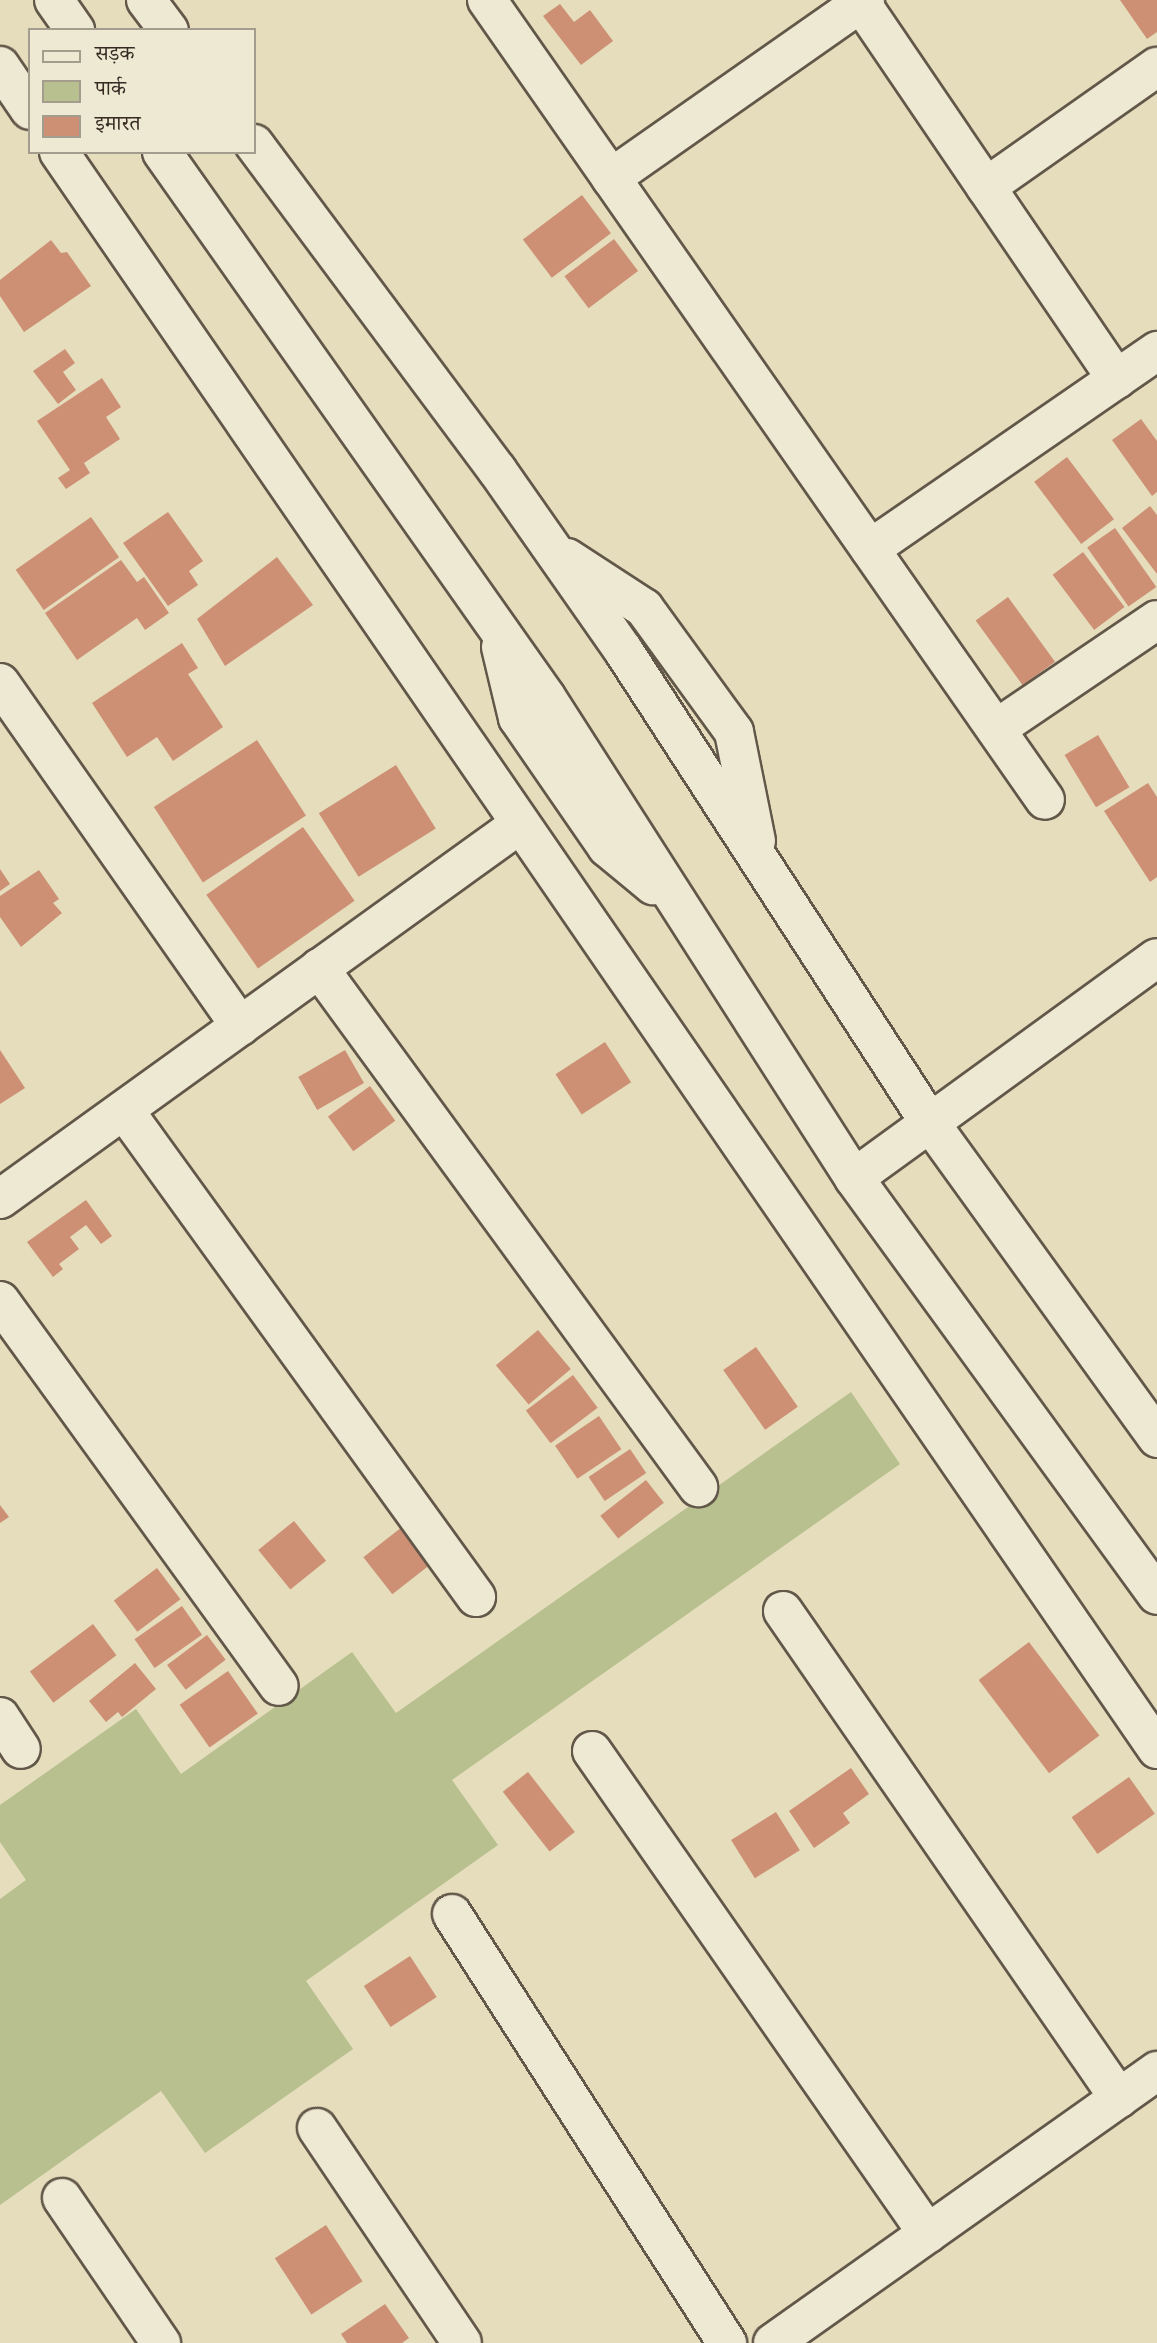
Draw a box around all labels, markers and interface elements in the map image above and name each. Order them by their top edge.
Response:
legend [28,28,256,154]
text: सड़क [95,41,134,65]
text: पार्क [95,76,126,100]
text: इमारत [95,111,141,135]

